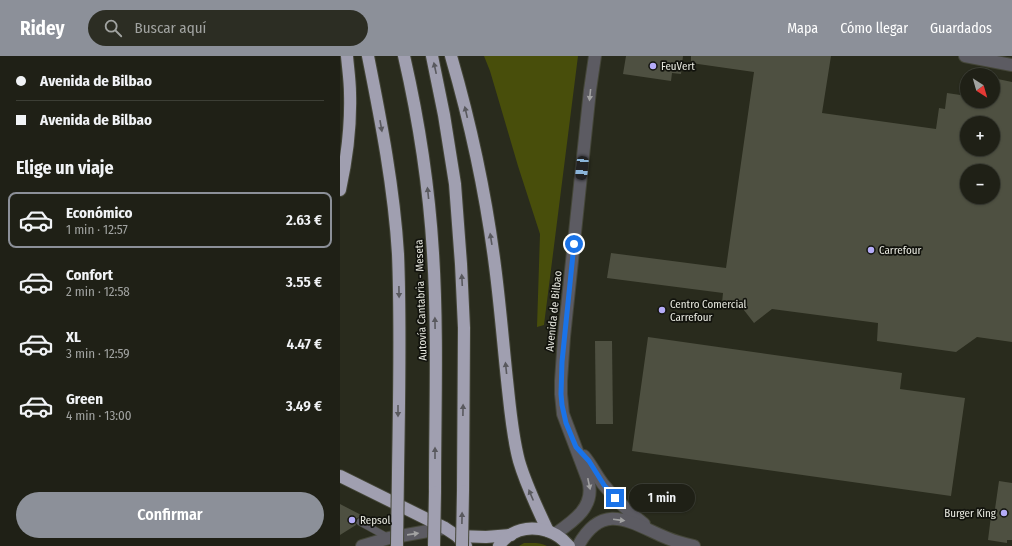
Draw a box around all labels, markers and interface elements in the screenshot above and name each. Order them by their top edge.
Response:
search box [88,10,368,46]
text: Ridey [20,17,64,40]
icon: search [102,17,124,39]
text: Buscar aquí [134,19,206,37]
text: Mapa [787,20,818,37]
text: Cómo llegar [840,20,908,37]
text: Guardados [930,20,992,37]
place label: FeuVert [661,60,695,73]
marker: FeuVert [648,61,658,71]
one-way arrow [432,62,438,74]
north arrow [960,68,1000,108]
map controls [960,68,1000,204]
text: Avenida de Bilbao [40,72,152,90]
one-way arrow [587,89,593,101]
one-way arrow [463,106,469,118]
text: Avenida de Bilbao [40,111,152,129]
button: + [960,116,1000,156]
one-way arrow [378,120,384,132]
car [575,155,589,181]
text: Elige un viaje [16,157,114,179]
button: − [960,164,1000,204]
one-way arrow [424,187,431,199]
icon: car [18,202,54,238]
text: Económico [66,204,133,222]
text: 2.63 € [286,211,322,229]
text: 1 min · 12:57 [66,222,128,237]
one-way arrow [488,233,494,245]
route start [565,235,583,253]
street label: Autovía Cantabria - Meseta [412,239,430,361]
place label: Carrefour [879,244,921,257]
marker: Carrefour [866,245,876,255]
icon: car [18,264,54,300]
text: Confort [66,266,113,284]
street label: Avenida de Bilbao [543,270,565,352]
text: 3.55 € [286,273,322,291]
one-way arrow [459,273,465,286]
text: 2 min · 12:58 [66,284,130,299]
one-way arrow [395,286,402,298]
place label: Centro Comercial Carrefour [670,298,746,324]
marker: Centro Comercial Carrefour [657,305,667,315]
one-way arrow [432,316,438,329]
icon: car [18,326,54,362]
text: XL [66,328,81,346]
text: 4.47 € [287,335,322,353]
text: 3 min · 12:59 [66,346,130,361]
one-way arrow [502,362,509,375]
icon: car [18,388,54,424]
text: Green [66,390,103,408]
text: 3.49 € [286,397,322,415]
one-way arrow [460,404,467,416]
one-way arrow [395,405,402,417]
text: 4 min · 13:00 [66,408,132,423]
one-way arrow [432,446,438,459]
one-way arrow [586,478,592,490]
callout: 1 min [629,484,695,512]
one-way arrow [528,489,534,501]
route end [606,489,624,507]
text: 1 min [648,490,676,505]
button: Confirmar [16,492,324,538]
place label: Burger King [944,507,997,520]
marker: Burger King [999,508,1009,518]
one-way arrow [459,511,465,524]
place label: Repsol [360,514,391,527]
marker: Repsol [347,515,357,525]
one-way arrow [613,516,625,523]
one-way arrow [407,531,420,537]

